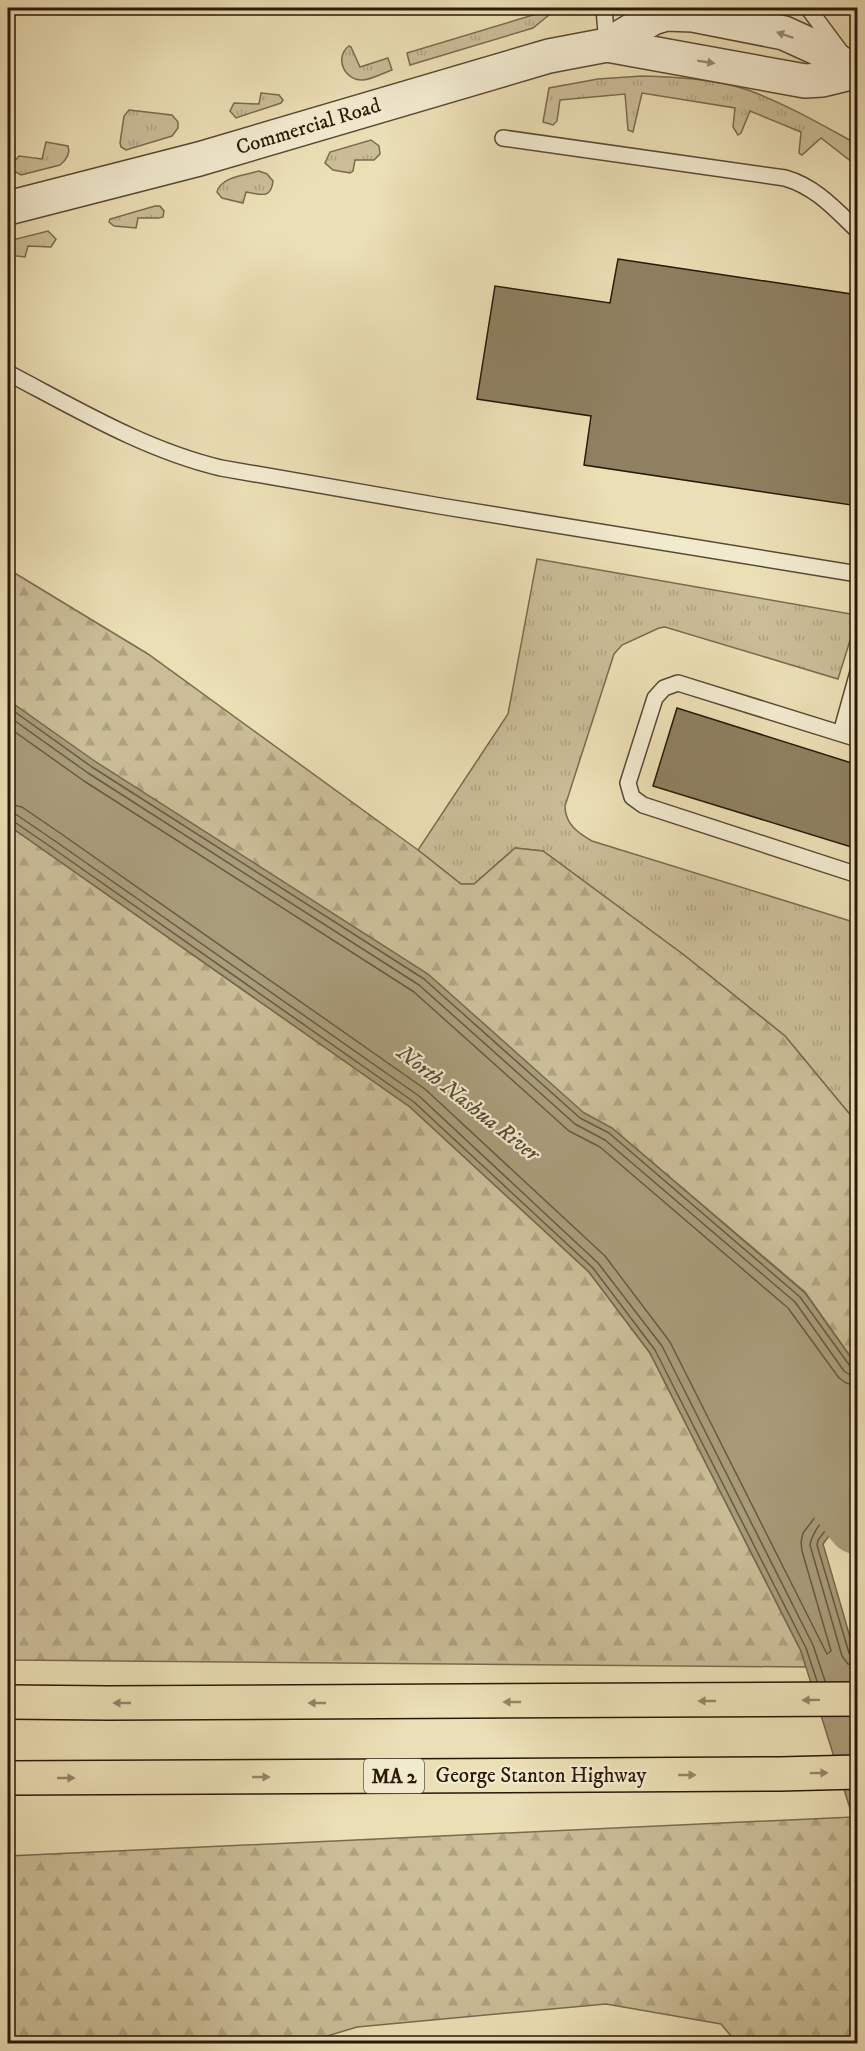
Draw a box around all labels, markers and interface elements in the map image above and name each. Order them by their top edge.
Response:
one-way arrow [776,29,794,39]
one-way arrow [697,58,716,67]
street label: Commercial Road [233,92,384,161]
water label: North Nashua River [390,1038,546,1169]
one-way arrow [802,1695,821,1705]
one-way arrow [697,1696,716,1706]
one-way arrow [502,1697,521,1707]
one-way arrow [112,1698,131,1708]
one-way arrow [307,1698,326,1707]
road number: MA 2 [364,1759,424,1793]
street label: George Stanton Highway [435,1763,648,1789]
one-way arrow [809,1769,828,1778]
one-way arrow [677,1770,696,1780]
one-way arrow [251,1772,270,1782]
one-way arrow [56,1773,75,1783]

